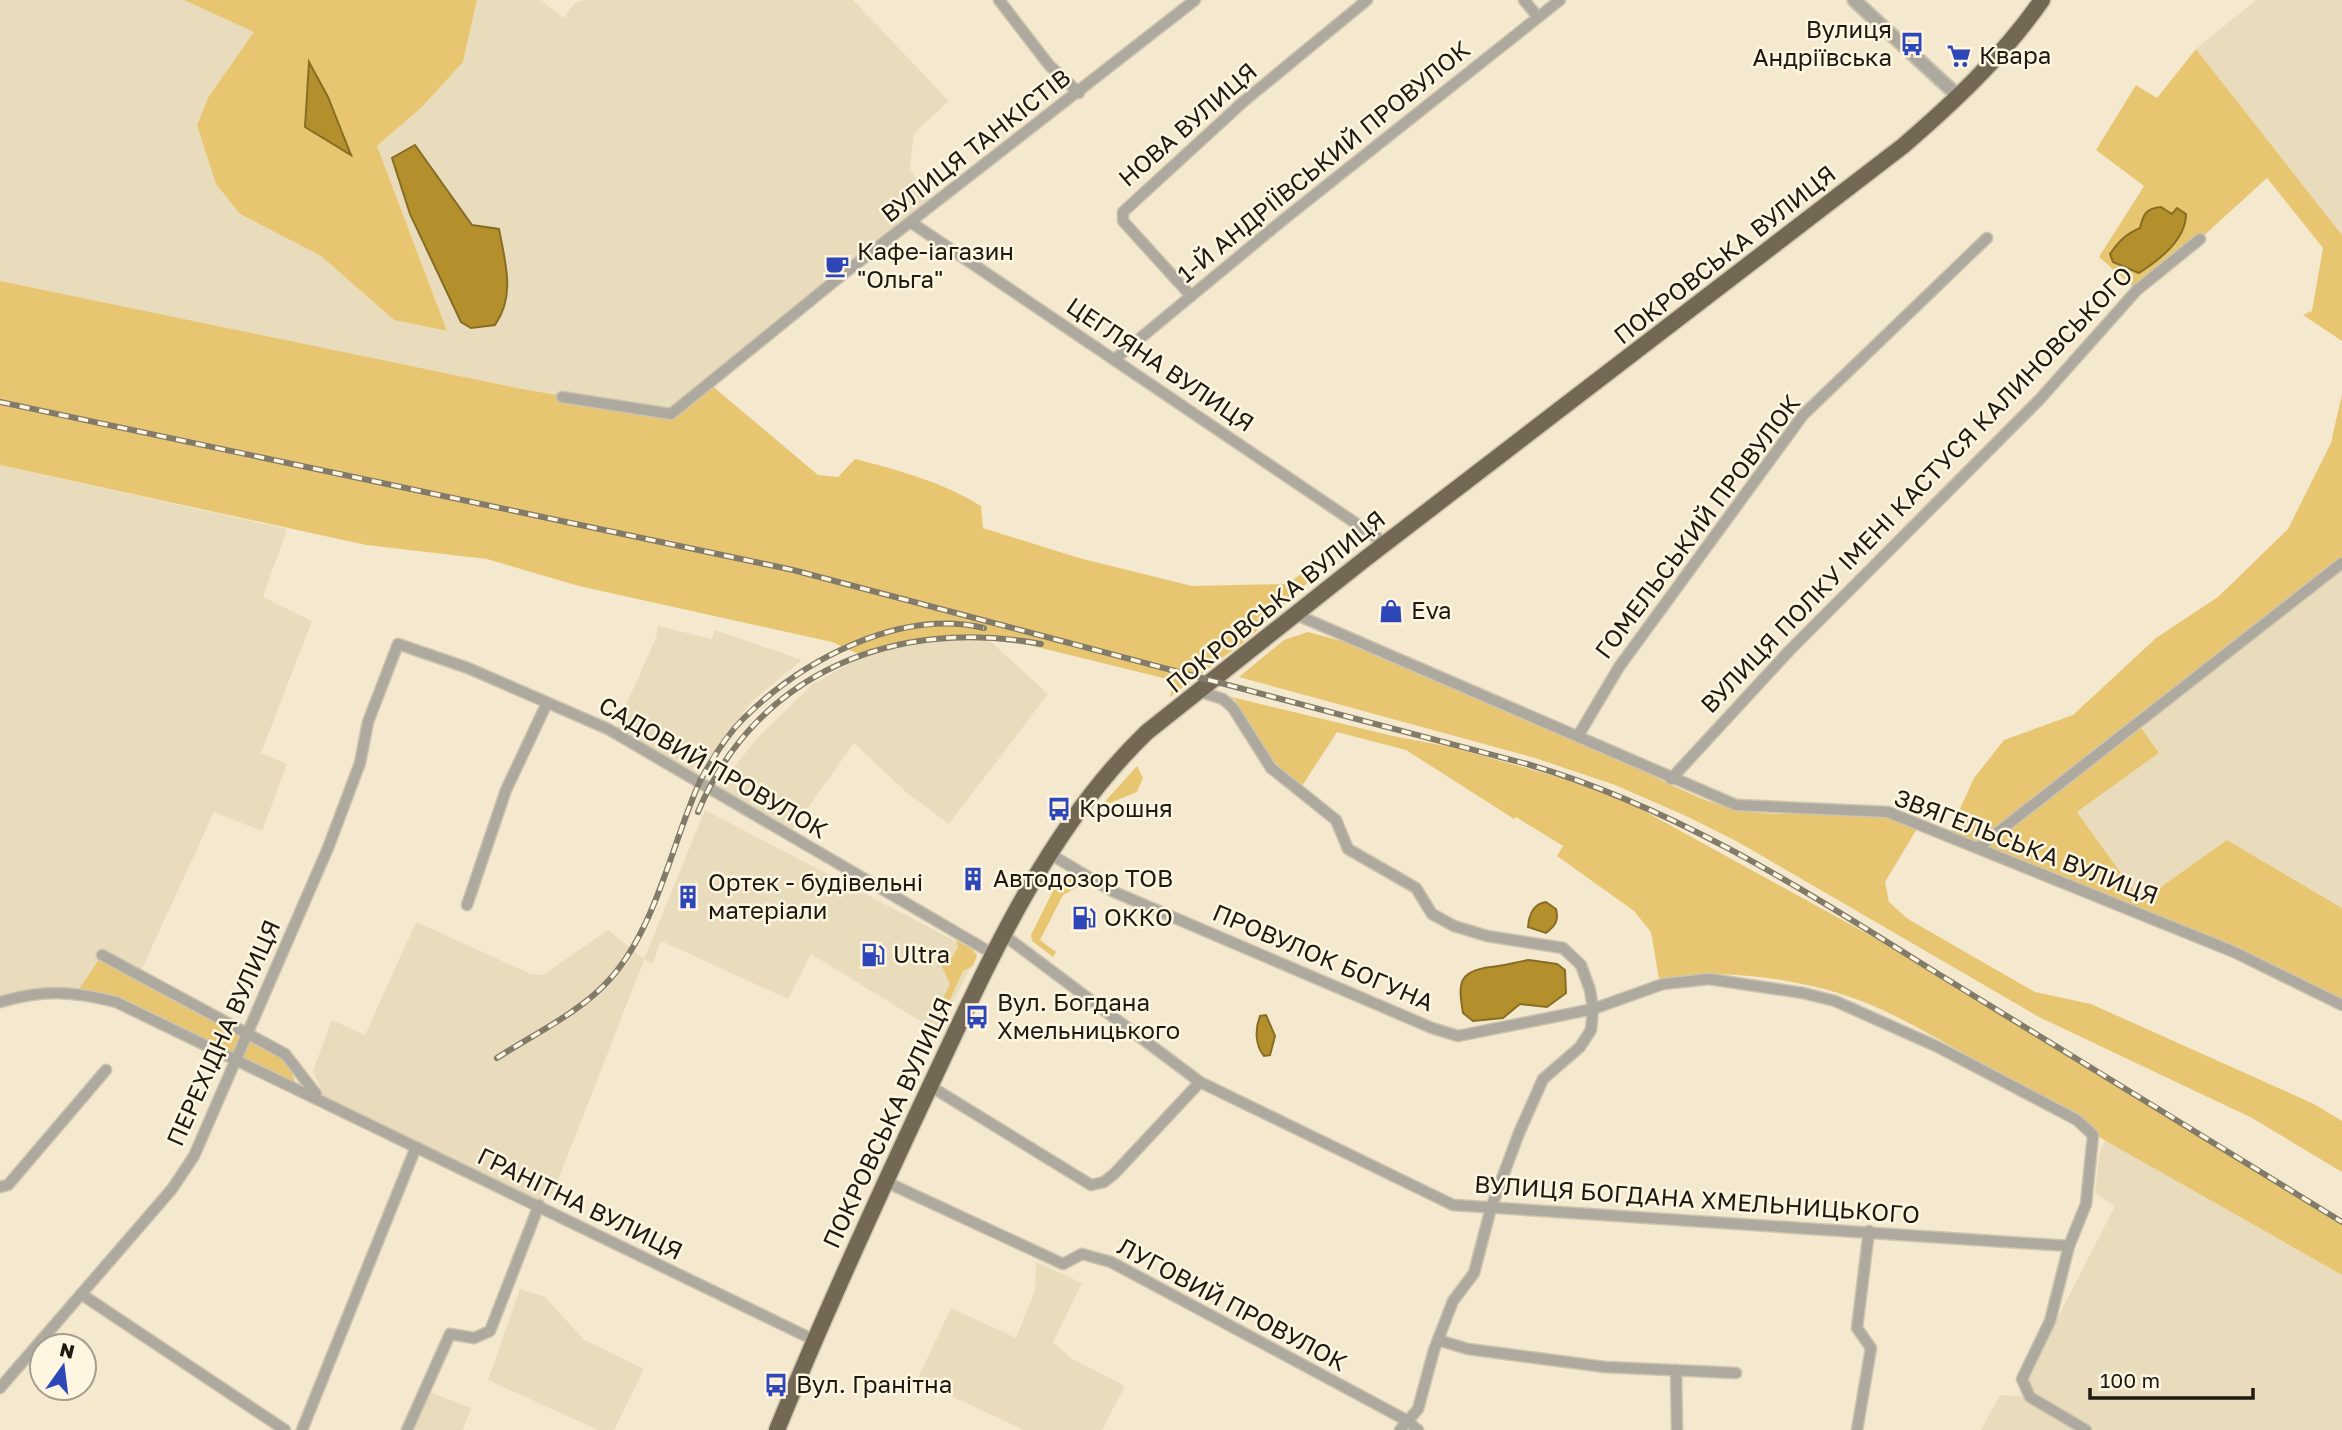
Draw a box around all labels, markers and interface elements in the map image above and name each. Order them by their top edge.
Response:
place label: Вулиця Андріївська [1753,14,1892,71]
bus stop icon: Вулиця Андріївська [1898,30,1926,58]
street label: 1-Й АНДРІЇВСЬКИЙ ПРОВУЛОК [1171,34,1475,288]
place label: Квара [1979,40,2051,69]
supermarket icon: Квара [1945,42,1973,70]
street label: НОВА ВУЛИЦЯ [1112,56,1262,192]
street label: ВУЛИЦЯ ТАНКІСТІВ [875,62,1075,228]
street label: ПОКРОВСЬКА ВУЛИЦЯ [1607,158,1841,349]
place label: Кафе-іагазин "Ольга" [857,236,1014,293]
cafe icon: Кафе-іагазин "Ольга" [823,252,851,280]
street label: ВУЛИЦЯ ПОЛКУ ІМЕНІ КАСТУСЯ КАЛИНОВСЬКОГО [1694,260,2138,718]
street label: ЦЕГЛЯНА ВУЛИЦЯ [1062,290,1260,437]
street label: ГОМЕЛЬСЬКИЙ ПРОВУЛОК [1588,388,1806,664]
street label: ПОКРОВСЬКА ВУЛИЦЯ [1160,504,1390,698]
place label: Eva [1411,595,1452,624]
shop icon: Eva [1377,597,1405,625]
street label: САДОВИЙ ПРОВУЛОК [594,689,833,844]
street label: ЗВЯГЕЛЬСЬКА ВУЛИЦЯ [1890,782,2163,909]
place label: Крошня [1079,793,1173,822]
bus stop icon: Крошня [1045,795,1073,823]
place label: Автодозор ТОВ [993,863,1173,892]
building icon: Автодозор ТОВ [959,865,987,893]
place label: Ортек - будівельні матеріали [708,867,923,924]
building icon: Ортек - будівельні матеріали [674,883,702,911]
street label: ПРОВУЛОК БОГУНА [1209,897,1438,1016]
place label: ОККО [1104,902,1173,931]
fuel station icon: ОККО [1070,904,1098,932]
street label: ПЕРЕХІДНА ВУЛИЦЯ [160,915,286,1150]
place label: Ultra [893,939,950,968]
fuel station icon: Ultra [859,941,887,969]
place label: Вул. Богдана Хмельницького [997,987,1180,1044]
street label: ПОКРОВСЬКА ВУЛИЦЯ [816,992,958,1252]
bus stop icon: Вул. Богдана Хмельницького [963,1003,991,1031]
street label: ГРАНІТНА ВУЛИЦЯ [473,1140,688,1265]
street label: ВУЛИЦЯ БОГДАНА ХМЕЛЬНИЦЬКОГО [1473,1168,1921,1229]
street label: ЛУГОВИЙ ПРОВУЛОК [1113,1231,1352,1377]
north arrow [28,1332,98,1402]
text: N [57,1337,77,1363]
scale bar [2090,1356,2253,1400]
text: 100 m [2100,1367,2160,1393]
place label: Вул. Гранітна [796,1369,952,1398]
bus stop icon: Вул. Гранітна [762,1371,790,1399]

